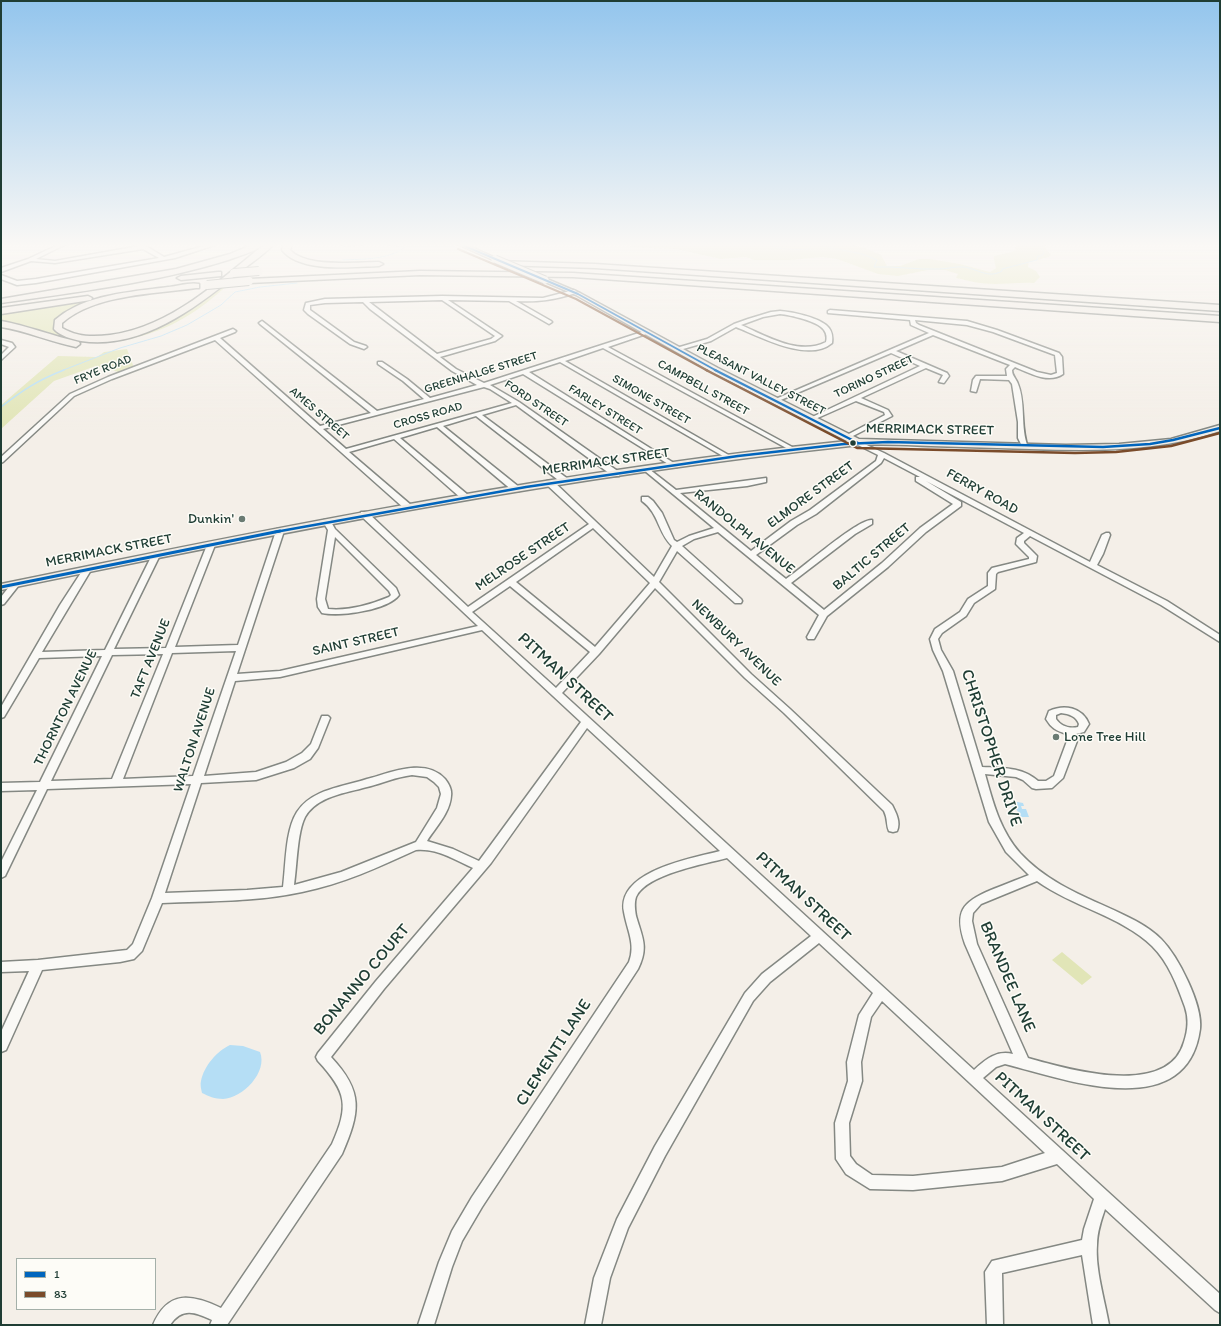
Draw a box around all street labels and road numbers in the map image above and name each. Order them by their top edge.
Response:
street label: PLEASANT VALLEY STREET [694,341,828,419]
street label: GREENHALGE STREET [423,349,539,397]
street label: FRYE ROAD [72,352,134,388]
street label: TORINO STREET [832,352,916,402]
street label: CAMPBELL STREET [655,357,751,419]
street label: SIMONE STREET [609,372,693,428]
street label: FORD STREET [501,377,571,431]
street label: FARLEY STREET [566,382,644,438]
street label: AMES STREET [286,384,352,444]
street label: CROSS ROAD [392,399,464,433]
street label: MERRIMACK STREET [866,420,994,440]
street label: MERRIMACK STREET [541,445,671,479]
street label: ELMORE STREET [764,458,858,532]
street label: FERRY ROAD [943,465,1021,519]
street label: RANDOLPH AVENUE [690,486,798,578]
street label: MELROSE STREET [472,519,574,595]
street label: BALTIC STREET [830,520,914,594]
street label: MERRIMACK STREET [44,530,174,572]
street label: NEWBURY AVENUE [688,596,784,690]
street label: TAFT AVENUE [127,616,175,702]
street label: SAINT STREET [311,624,401,660]
street label: PITMAN STREET [513,629,617,727]
street label: THORNTON AVENUE [31,647,101,769]
street label: CHRISTOPHER DRIVE [956,667,1026,829]
street label: WALTON AVENUE [170,685,220,795]
street label: PITMAN STREET [751,848,855,946]
street label: BRANDEE LANE [974,919,1040,1035]
street label: BONANNO COURT [309,920,415,1040]
street label: CLEMENTI LANE [512,996,596,1110]
street label: PITMAN STREET [990,1068,1094,1166]

